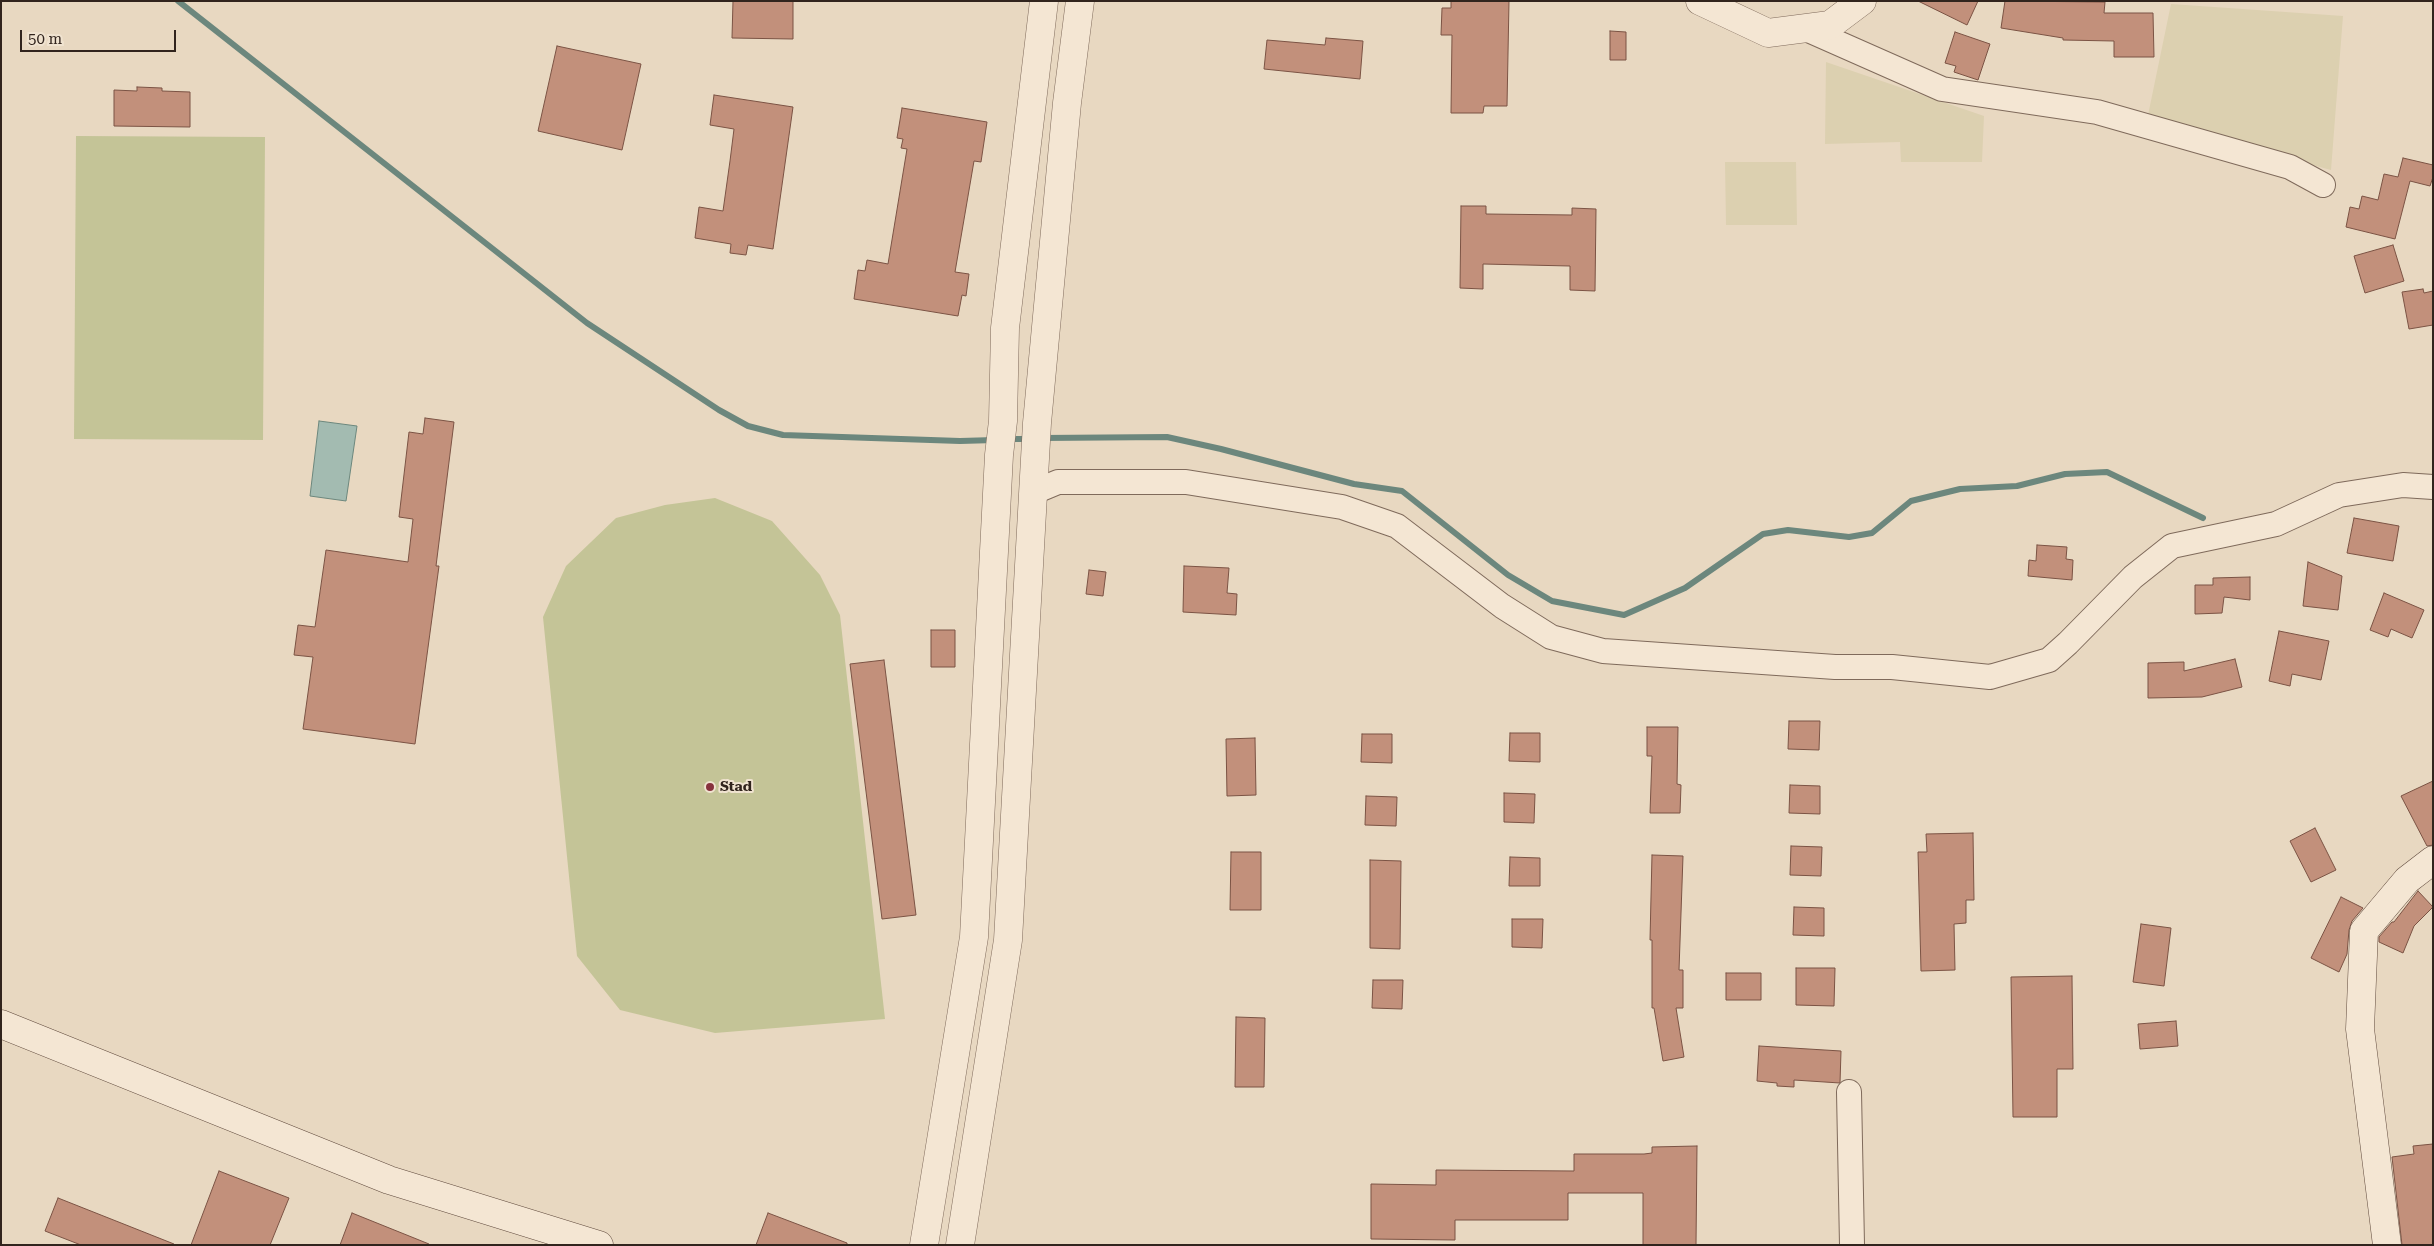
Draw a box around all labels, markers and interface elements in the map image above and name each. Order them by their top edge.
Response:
scale bar [22,20,179,52]
text: 50 m [28,30,62,48]
place label: Stad [720,779,752,795]
marker: Stad [704,781,716,793]

